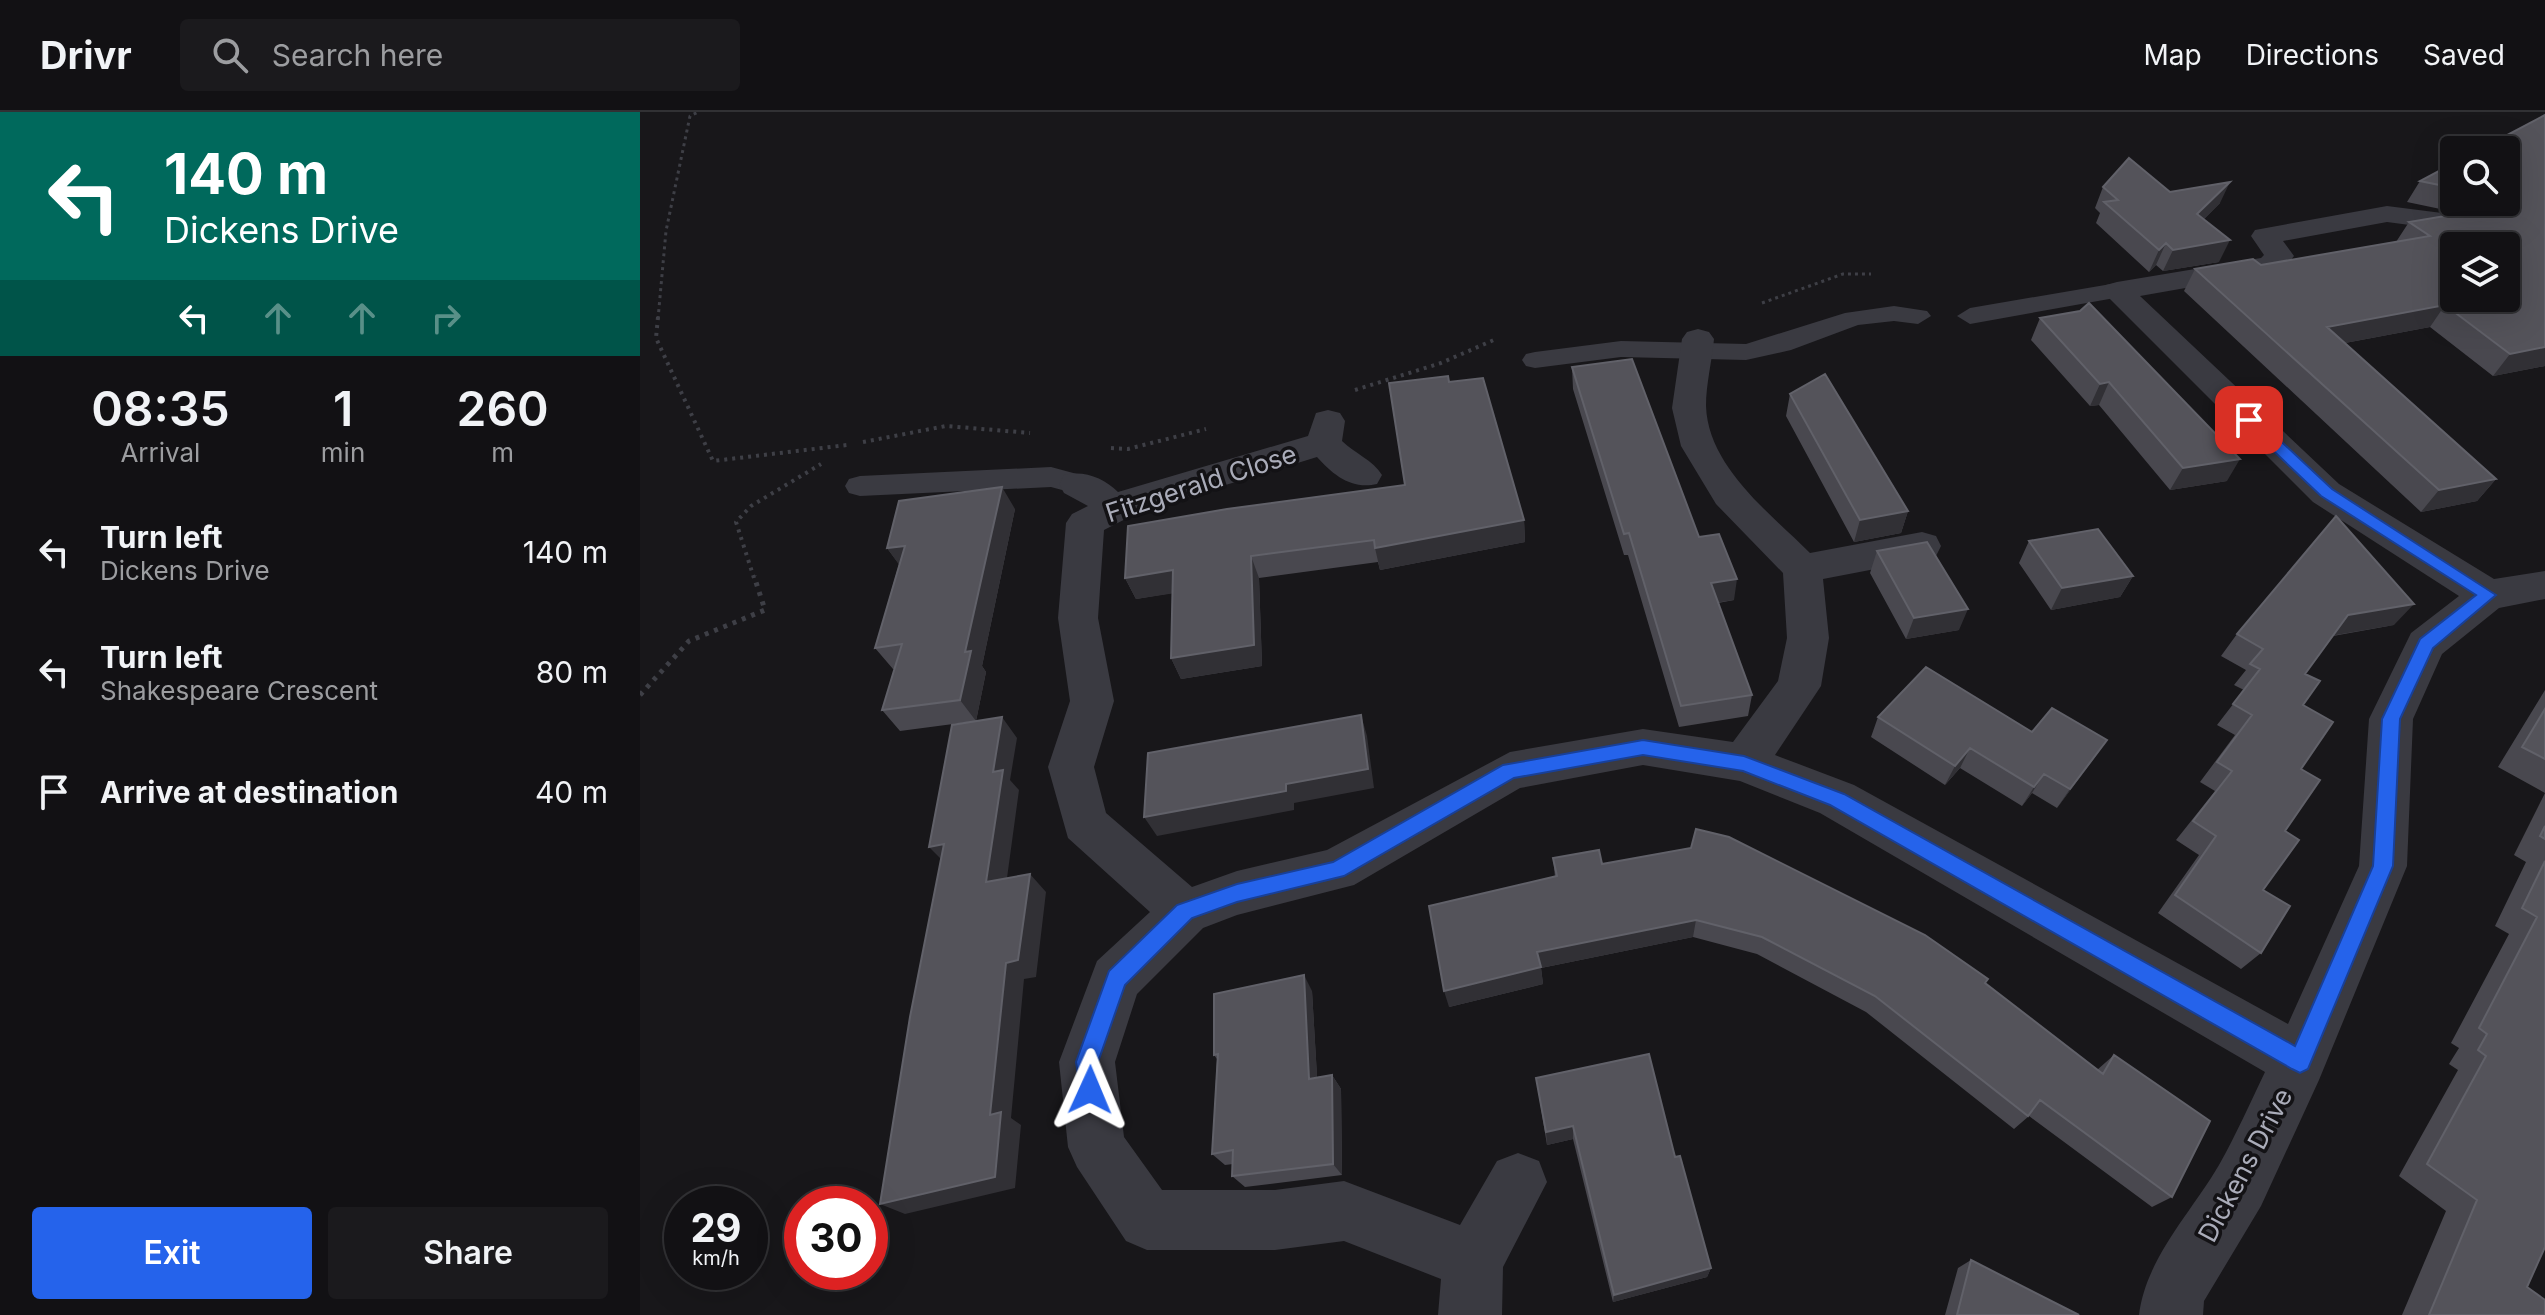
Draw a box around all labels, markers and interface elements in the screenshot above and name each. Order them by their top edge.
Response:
search box [180,19,740,91]
text: Drivr [40,32,132,78]
icon: search [208,33,252,77]
text: Search here [272,37,443,73]
text: Map [2143,38,2202,72]
text: Directions [2246,38,2379,72]
text: Saved [2423,38,2505,72]
map controls [2440,136,2520,312]
button: search [2440,136,2520,216]
text: 140 m [164,140,328,208]
icon: left [32,144,136,248]
text: Dickens Drive [164,208,399,252]
button: layers [2440,232,2520,312]
icon: left [172,296,216,340]
icon: ahead [256,296,300,340]
icon: ahead [340,296,384,340]
icon: right [424,296,468,340]
text: 08:35 [91,379,230,438]
text: 1 [333,379,353,438]
text: 260 [456,379,549,438]
pin [2215,386,2283,454]
icon: arrive [2227,398,2271,442]
text: Arrival [120,437,200,468]
text: min [321,437,365,468]
text: m [491,437,514,468]
street label: Fitzgerald Close [1102,438,1300,528]
text: Turn left [100,519,222,555]
icon: left [32,530,76,574]
text: 140 m [523,534,608,570]
text: Dickens Drive [100,555,270,586]
text: Turn left [100,639,222,675]
icon: left [32,650,76,694]
text: 80 m [536,654,608,690]
text: Shakespeare Crescent [100,675,378,706]
icon: arrive [32,770,76,814]
text: Arrive at destination [100,774,398,810]
text: 40 m [535,774,608,810]
position arrow [1048,1048,1132,1132]
street label: Dickens Drive [2191,1083,2299,1247]
speed limit sign: 30 [784,1186,888,1290]
text: 29 [690,1203,742,1252]
button: Exit [32,1207,312,1299]
button: Share [328,1207,608,1299]
text: km/h [692,1246,740,1270]

